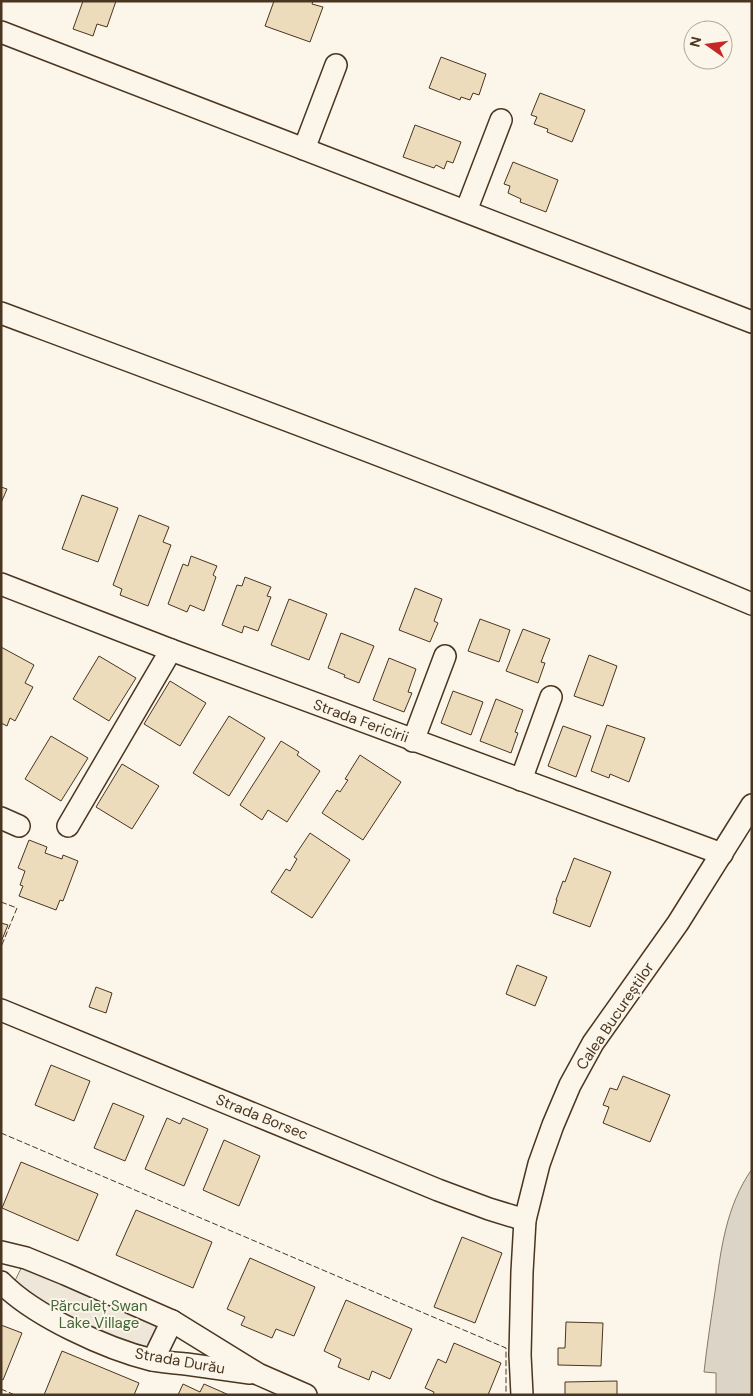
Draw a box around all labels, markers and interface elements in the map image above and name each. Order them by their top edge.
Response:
north arrow [683,20,733,70]
text: N [685,35,705,49]
street label: Strada Fericirii [311,694,411,748]
street label: Calea Bucureștilor [571,958,659,1074]
street label: Strada Borsec [213,1089,311,1145]
park label: Părculeț Swan Lake Village [50,1296,148,1333]
street label: Strada Durău [133,1343,227,1379]

